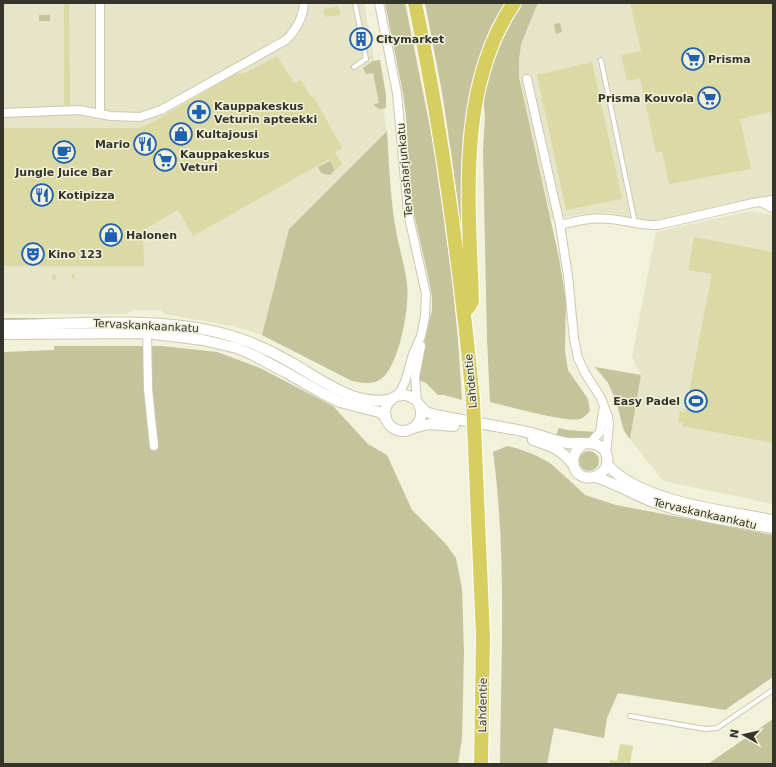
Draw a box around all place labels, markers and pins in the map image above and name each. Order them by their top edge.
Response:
building icon: Citymarket [348,26,374,52]
place label: Citymarket [376,33,444,46]
supermarket icon: Prisma [680,46,706,72]
place label: Prisma [708,53,751,66]
supermarket icon: Prisma Kouvola [696,85,722,111]
place label: Prisma Kouvola [598,92,694,105]
pharmacy icon: Kauppakeskus Veturin apteekki [186,99,212,125]
place label: Kauppakeskus Veturin apteekki [214,100,317,126]
shop icon: Kultajousi [168,121,194,147]
place label: Kultajousi [196,128,258,141]
restaurant icon: Mario [132,131,158,157]
place label: Mario [95,138,130,151]
cafe icon: Jungle Juice Bar [51,139,77,165]
supermarket icon: Kauppakeskus Veturi [152,147,178,173]
place label: Kauppakeskus Veturi [180,148,270,174]
place label: Jungle Juice Bar [14,166,113,179]
restaurant icon: Kotipizza [29,182,55,208]
place label: Kotipizza [58,189,115,202]
shop icon: Halonen [98,222,124,248]
place label: Halonen [126,229,177,242]
theatre icon: Kino 123 [20,241,46,267]
place label: Kino 123 [48,248,102,261]
sports icon: Easy Padel [683,388,709,414]
place label: Easy Padel [613,395,680,408]

